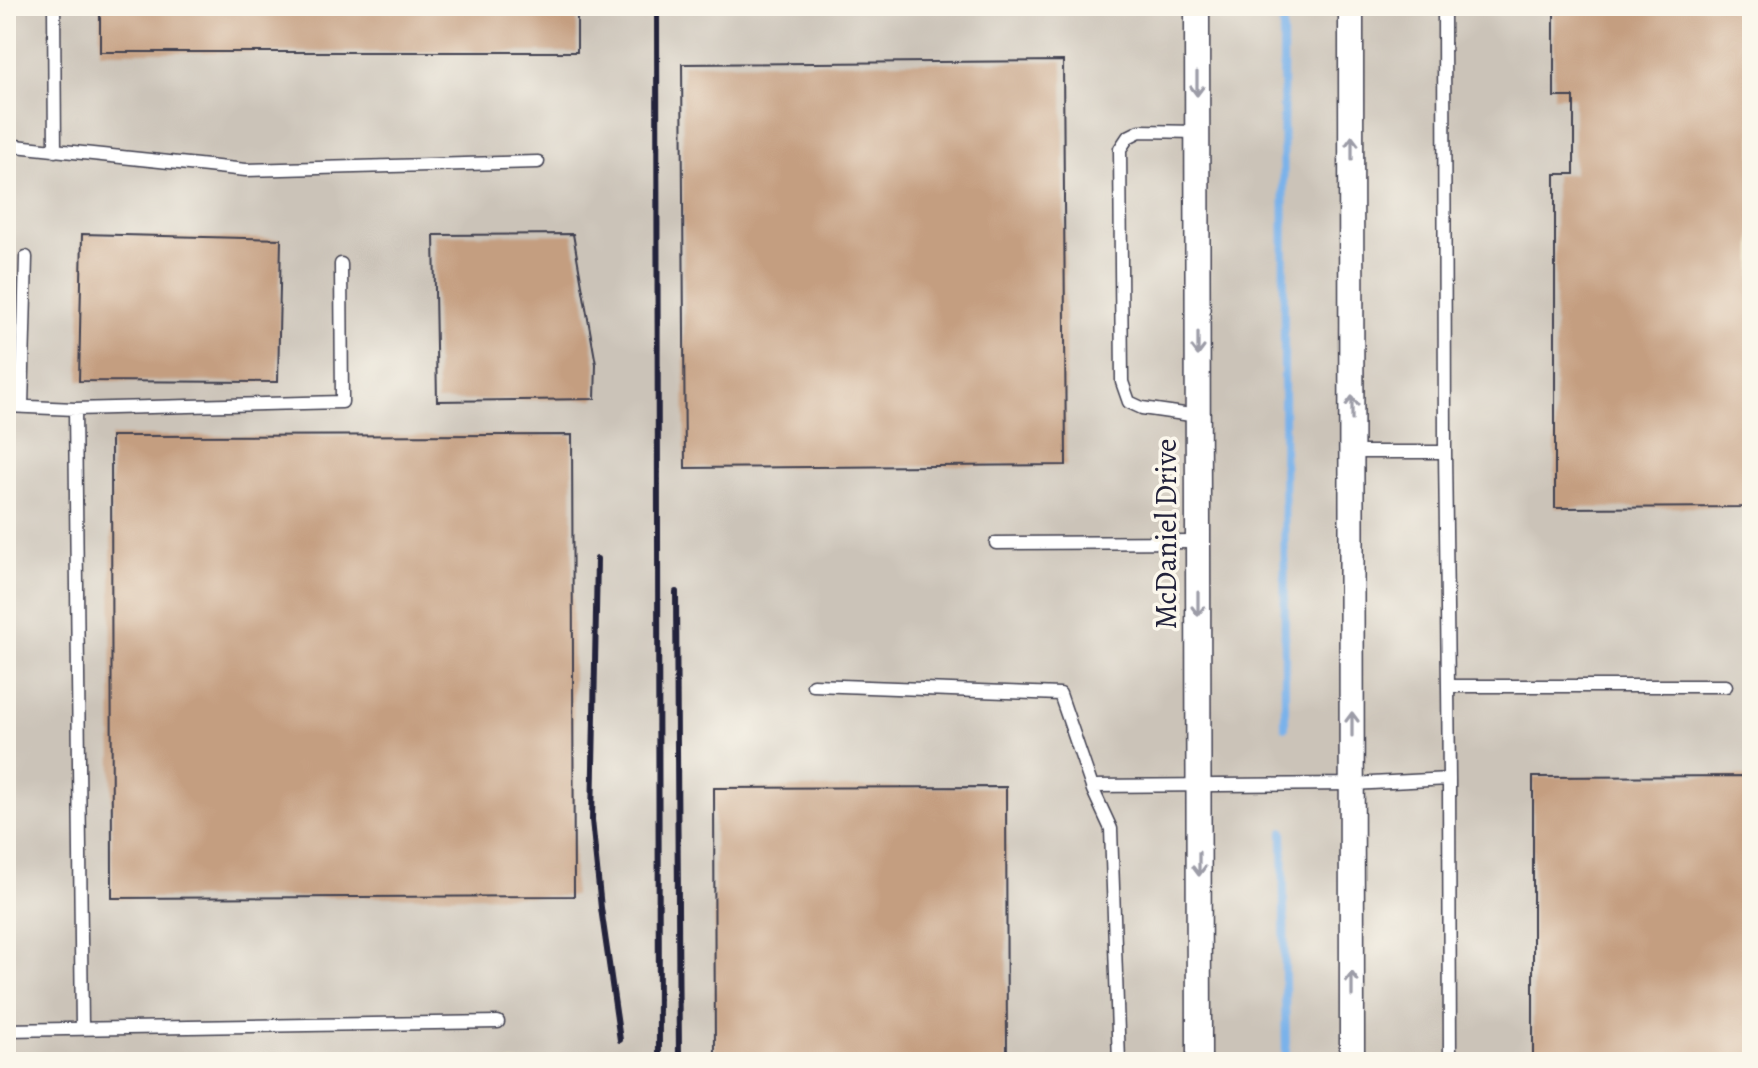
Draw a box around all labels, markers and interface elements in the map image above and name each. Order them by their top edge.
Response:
one-way arrow [1189,70,1205,97]
one-way arrow [1344,135,1359,162]
one-way arrow [1190,330,1206,357]
one-way arrow [1344,395,1360,422]
street label: McDaniel Drive [1146,439,1186,629]
one-way arrow [1190,590,1206,617]
one-way arrow [1344,711,1360,738]
one-way arrow [1191,850,1207,877]
one-way arrow [1344,971,1360,998]

